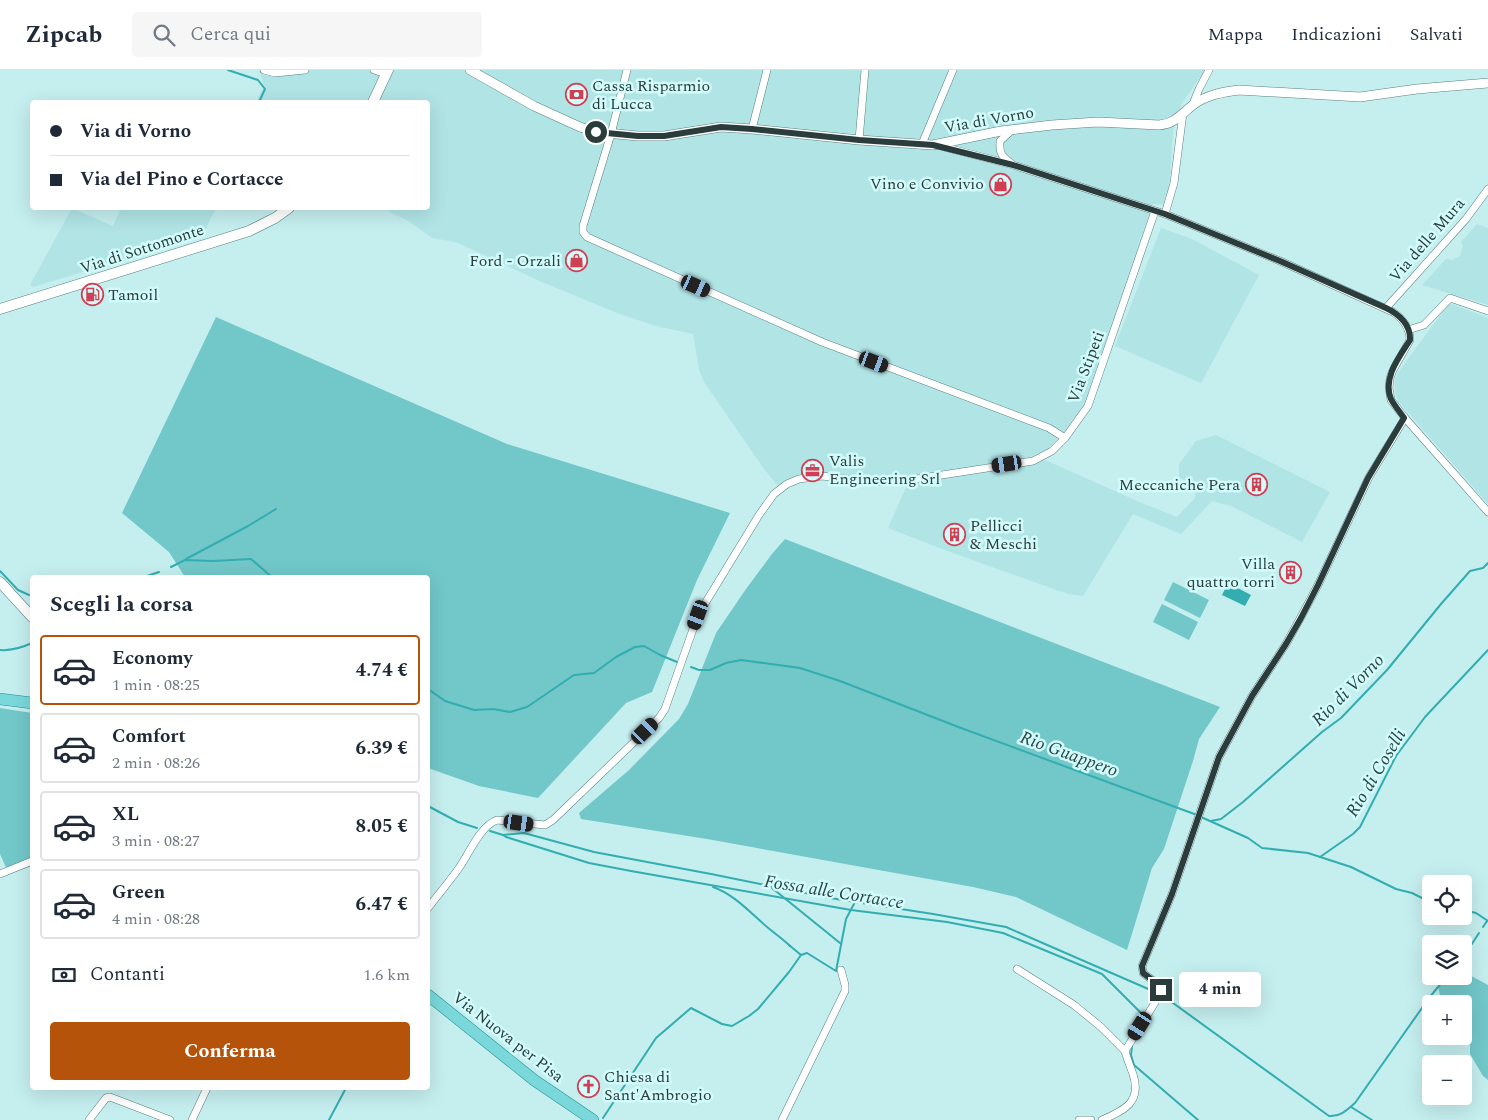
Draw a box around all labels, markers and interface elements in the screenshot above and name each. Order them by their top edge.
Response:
search box [132,12,482,57]
text: Zipcab [25,17,102,53]
text: Cerca qui [190,20,271,49]
icon: search [150,21,178,49]
text: Mappa [1208,21,1263,48]
text: Indicazioni [1291,21,1382,48]
text: Salvati [1410,21,1463,48]
place label: Cassa Risparmio di Lucca [592,74,710,116]
bank icon: Cassa Risparmio di Lucca [564,83,588,107]
street label: Via di Vorno [942,100,1036,140]
text: Via di Vorno [80,117,191,146]
route start [585,121,607,143]
text: Via del Pino e Cortacce [80,165,284,194]
place label: Vino e Convivio [870,172,984,196]
shop icon: Vino e Convivio [988,172,1012,196]
street label: Via delle Mura [1383,192,1471,288]
street label: Via di Sottomonte [77,218,207,280]
place label: Ford - Orzali [469,249,561,273]
shop icon: Ford - Orzali [565,249,589,273]
car [679,273,712,299]
fuel station icon: Tamoil [80,283,104,307]
place label: Tamoil [108,283,158,307]
street label: Via Stipeti [1061,327,1111,407]
car [857,350,890,374]
place label: Valis Engineering Srl [829,449,940,491]
car [991,454,1022,474]
office icon: Valis Engineering Srl [801,458,825,482]
place label: Meccaniche Pera [1119,473,1240,497]
building icon: Meccaniche Pera [1244,473,1268,497]
place label: Pellicci & Meschi [970,514,1037,556]
building icon: Pellicci & Meschi [942,523,966,547]
place label: Villa quattro torri [1187,552,1275,594]
building icon: Villa quattro torri [1279,561,1303,585]
text: Scegli la corsa [50,588,193,621]
car [685,598,710,632]
text: Economy [112,644,193,673]
water label: Rio di Vorno [1305,647,1391,733]
icon: car [52,648,97,693]
text: 4.74 € [356,656,408,685]
text: 1 min · 08:25 [112,673,200,697]
car [628,715,661,747]
text: Comfort [112,722,186,751]
water label: Rio Guappero [1016,724,1122,784]
water label: Rio di Coselli [1339,724,1413,822]
icon: car [52,726,97,771]
text: 6.39 € [356,734,408,763]
text: 2 min · 08:26 [112,751,200,775]
text: XL [112,800,139,829]
icon: car [52,804,97,849]
text: 8.05 € [356,812,408,841]
car [503,813,534,833]
text: 3 min · 08:27 [112,829,200,853]
water label: Fossa alle Cortacce [762,868,906,916]
map controls [1422,875,1472,1105]
button: locate [1422,875,1472,925]
text: Green [112,878,165,907]
icon: car [52,882,97,927]
text: 6.47 € [356,890,408,919]
text: 4 min · 08:28 [112,907,200,931]
button: layers [1422,935,1472,985]
text: Contanti [90,960,165,989]
icon: cash [50,961,78,989]
text: 1.6 km [363,963,410,987]
callout: 4 min [1178,972,1261,1008]
text: 4 min [1199,977,1241,1001]
route end [1150,979,1172,1001]
street label: Via Nuova per Pisa [447,986,569,1088]
button: + [1422,995,1472,1045]
car [1125,1009,1154,1043]
button: Conferma [50,1022,410,1080]
button: − [1422,1055,1472,1105]
place label: Chiesa di Sant'Ambrogio [604,1065,712,1107]
church icon: Chiesa di Sant'Ambrogio [576,1074,600,1098]

